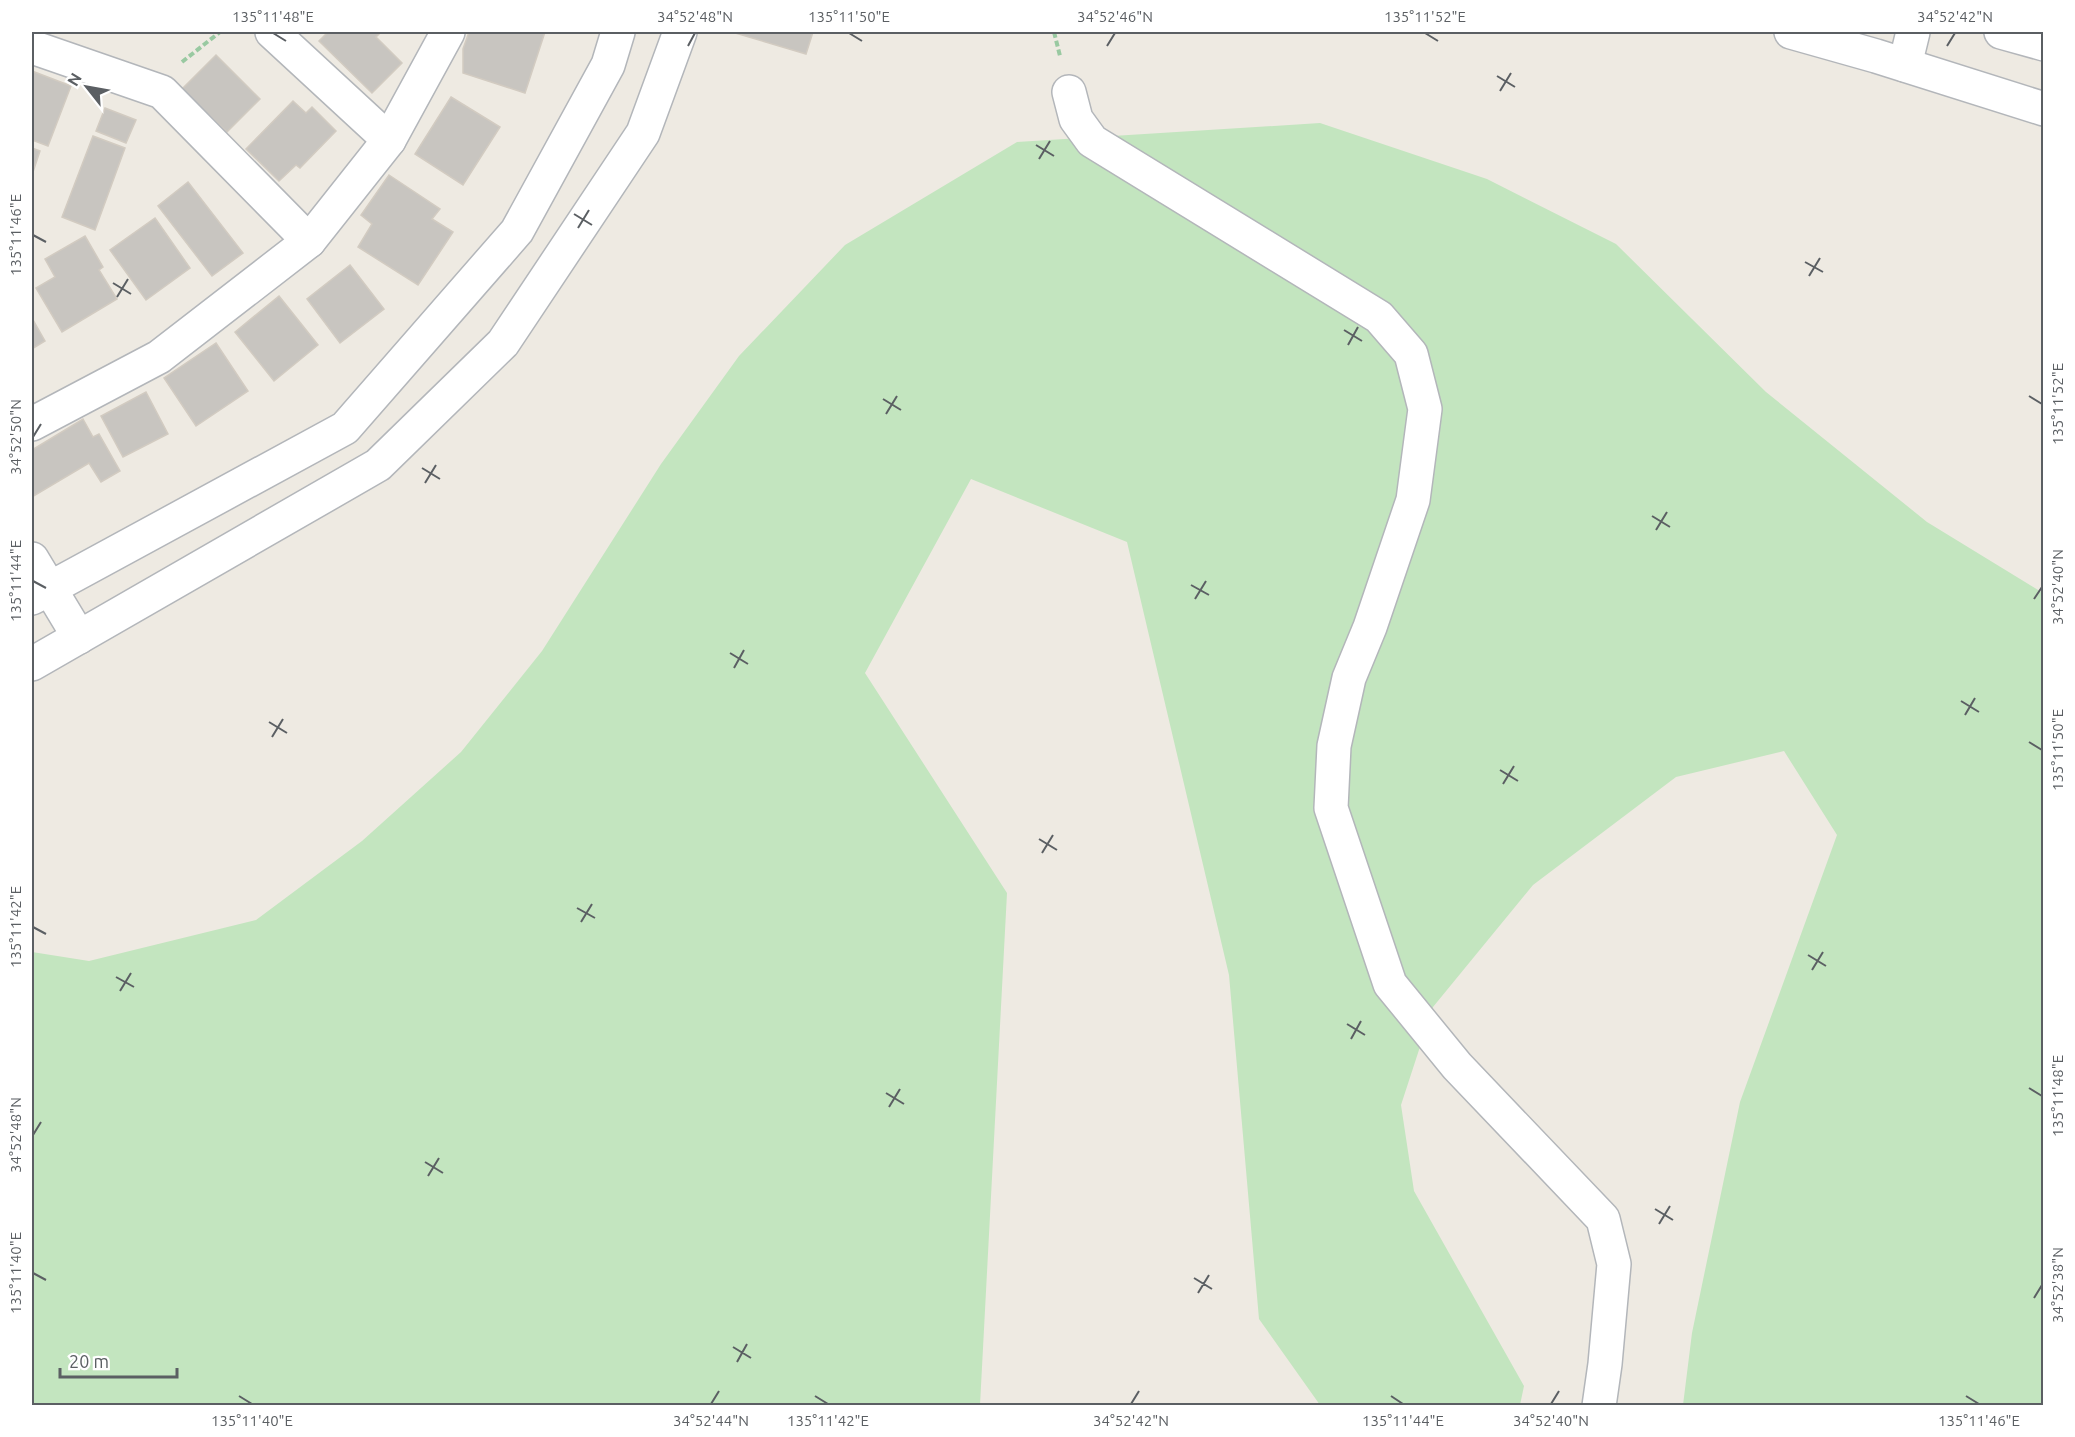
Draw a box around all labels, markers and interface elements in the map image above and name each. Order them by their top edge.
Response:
text: 135°11'48"E [232,8,314,25]
text: 34°52'48"N [657,8,733,25]
text: 135°11'50"E [808,8,890,25]
text: 34°52'46"N [1077,8,1153,25]
text: 135°11'52"E [1384,8,1466,25]
text: 34°52'42"N [1917,8,1993,25]
north arrow [57,57,117,117]
text: N [63,70,85,89]
text: 135°11'46"E [7,194,24,276]
text: 135°11'52"E [2049,363,2066,445]
text: 34°52'50"N [7,399,24,475]
text: 135°11'44"E [7,540,24,622]
text: 34°52'40"N [2049,549,2066,625]
text: 135°11'50"E [2049,709,2066,791]
text: 135°11'42"E [7,886,24,968]
text: 135°11'48"E [2049,1055,2066,1137]
text: 34°52'48"N [7,1097,24,1173]
text: 135°11'40"E [7,1232,24,1314]
text: 34°52'38"N [2049,1247,2066,1323]
scale bar [60,1341,177,1379]
text: 20 m [69,1351,109,1371]
text: 135°11'40"E [211,1412,293,1429]
text: 34°52'44"N [673,1412,749,1429]
text: 135°11'42"E [787,1412,869,1429]
text: 34°52'42"N [1093,1412,1169,1429]
text: 135°11'44"E [1362,1412,1444,1429]
text: 34°52'40"N [1513,1412,1589,1429]
text: 135°11'46"E [1938,1412,2020,1429]

